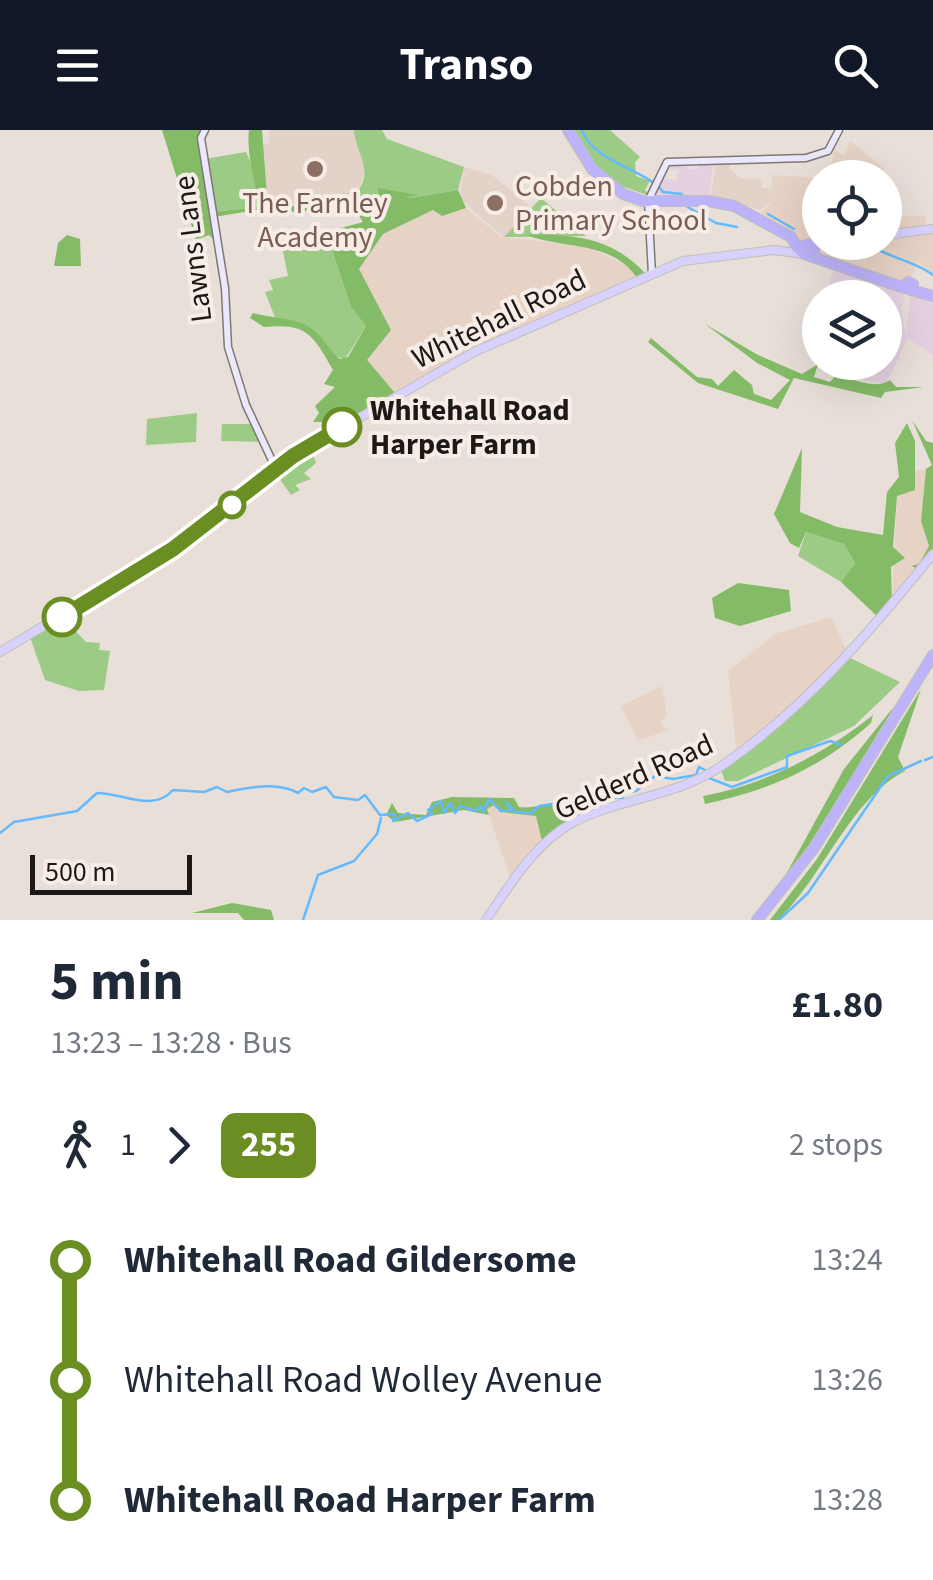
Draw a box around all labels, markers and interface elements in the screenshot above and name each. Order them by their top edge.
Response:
text: Transo [399,33,534,97]
icon: menu [50,38,105,93]
icon: search [828,38,883,93]
marker: The Farnley Academy [304,158,326,180]
map controls [802,160,902,380]
button: locate [802,160,902,260]
place label: Cobden Primary School [515,165,707,242]
street label: Lawns Lane [163,173,223,325]
place label: The Farnley Academy [242,182,388,259]
marker: Cobden Primary School [484,192,506,214]
street label: Whitehall Road [405,258,593,380]
button: layers [802,280,902,380]
place label: Whitehall Road Harper Farm [370,389,570,466]
marker: Whitehall Road Harper Farm [323,408,361,446]
unlabelled marker [219,492,245,518]
unlabelled marker [43,598,81,636]
street label: Gelderd Road [548,723,720,831]
scale bar [30,850,192,894]
text: 500 m [45,852,116,892]
text: 5 min [50,943,184,1021]
text: £1.80 [791,978,883,1032]
text: 13:23 – 13:28 · Bus [50,1020,292,1066]
icon: walk [50,1118,105,1173]
icon: forward [151,1118,206,1173]
text: 255 [241,1120,296,1170]
text: 1 [120,1122,136,1168]
text: 2 stops [789,1122,883,1168]
text: Whitehall Road Gildersome [124,1233,577,1287]
text: 13:24 [811,1237,883,1283]
text: Whitehall Road Wolley Avenue [124,1353,602,1407]
text: 13:26 [811,1357,883,1403]
text: Whitehall Road Harper Farm [124,1473,596,1527]
text: 13:28 [811,1477,883,1523]

